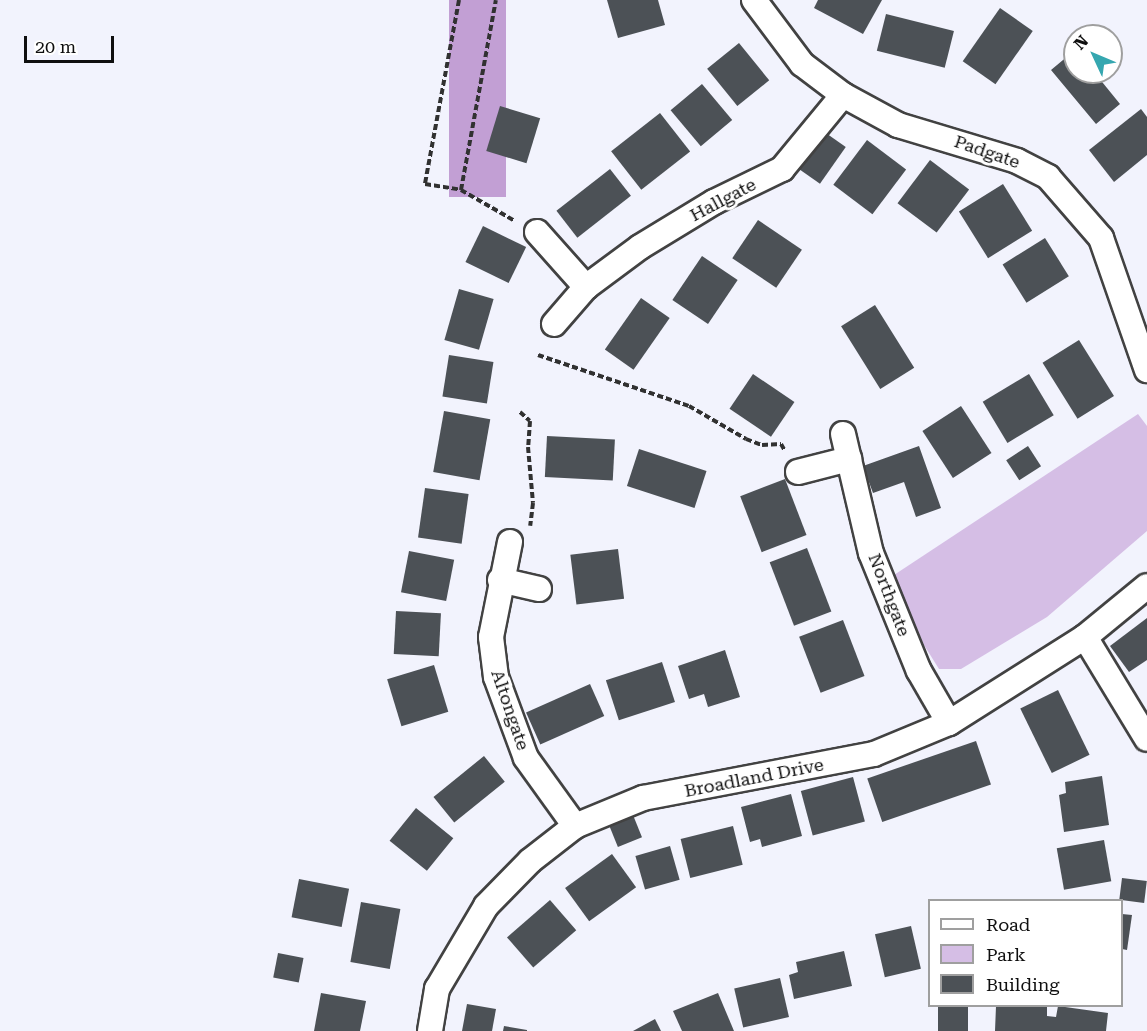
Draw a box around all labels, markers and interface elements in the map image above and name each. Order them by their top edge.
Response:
scale bar [27,24,117,62]
north arrow [1063,24,1123,84]
text: N [1070,32,1092,54]
text: 20 m [35,36,76,57]
street label: Padgate [951,131,1023,173]
street label: Hallgate [686,174,760,226]
street label: Northgate [863,550,915,640]
street label: Altongate [486,667,534,753]
street label: Broadland Drive [683,754,825,802]
legend [928,899,1123,1007]
text: Road [986,914,1030,935]
text: Park [986,944,1026,965]
text: Building [986,974,1060,995]

